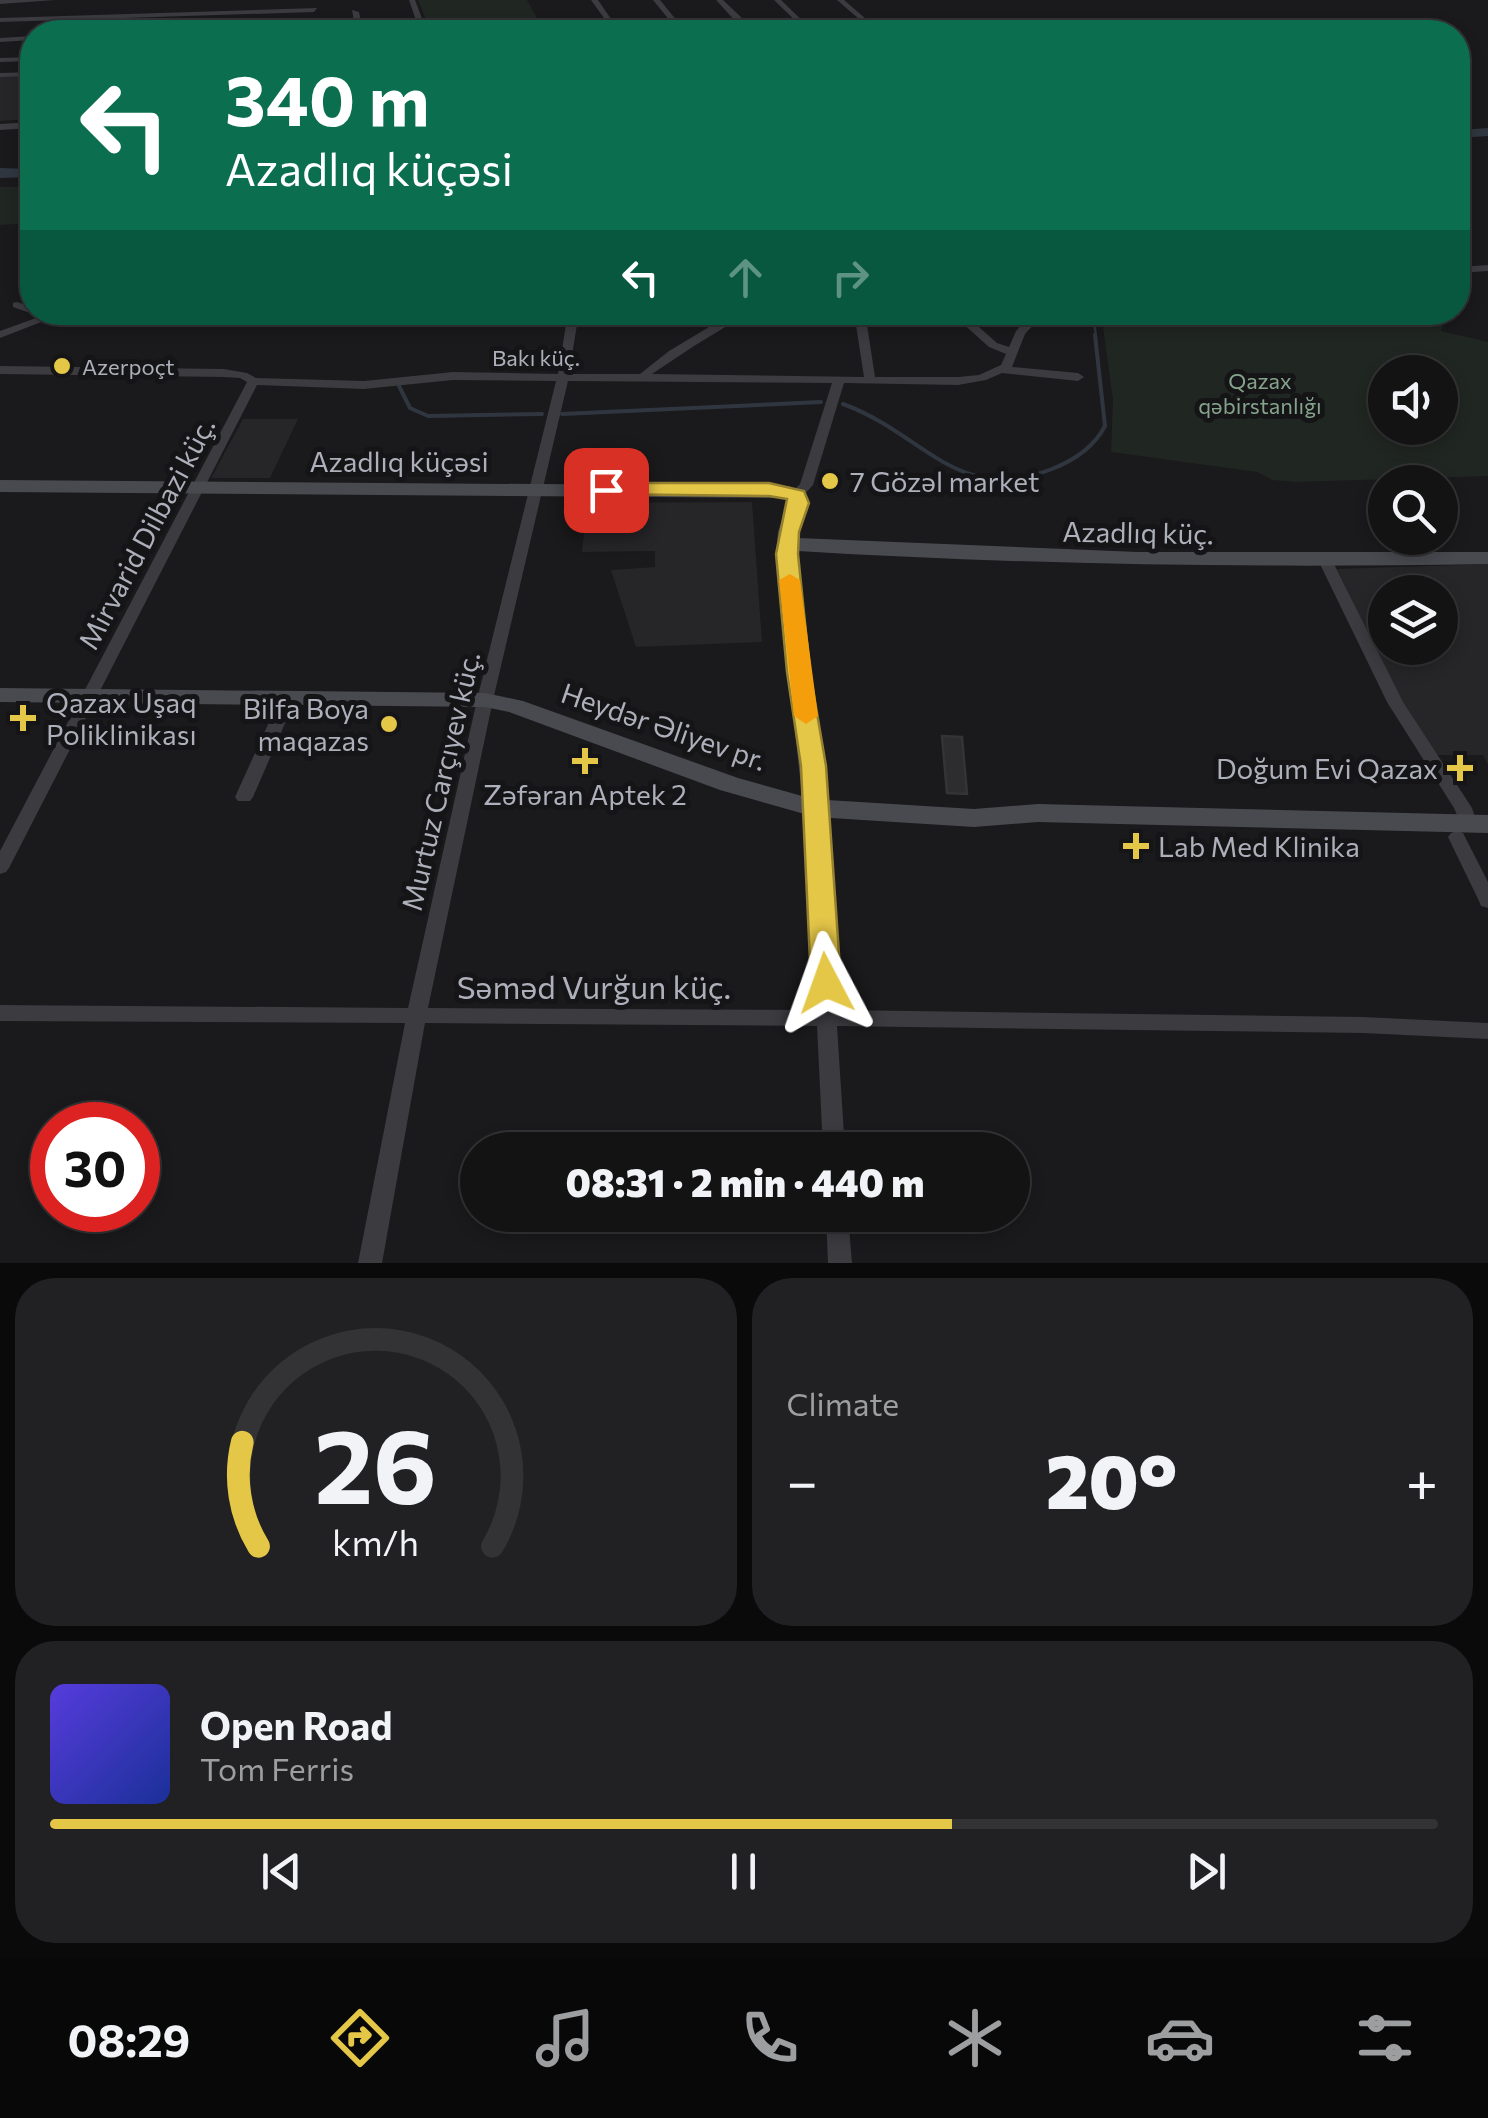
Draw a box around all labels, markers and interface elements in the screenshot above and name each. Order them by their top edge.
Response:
text: 340 m [225,55,430,140]
icon: left [60,60,190,190]
text: Azadlıq küçəsi [225,140,513,195]
icon: left [613,250,668,305]
icon: ahead [718,250,773,305]
icon: right [823,250,878,305]
street label: Bakı küç. [492,344,580,371]
place label: Azerpoçt [82,353,175,380]
marker: Azerpoçt [51,355,73,377]
map controls [1368,355,1458,665]
button: sound [1368,355,1458,445]
park label: Qazax qəbirstanlığı [1198,367,1322,419]
street label: Mirvarid Dilbazi küç. [70,411,222,655]
street label: Azadlıq küçəsi [309,444,489,478]
pin [564,448,649,533]
icon: arrive [579,463,634,518]
place label: 7 Gözəl market [850,464,1039,498]
button: search [1368,465,1458,555]
marker: 7 Gözəl market [819,470,841,492]
street label: Azadlıq küç. [1062,514,1214,550]
button: layers [1368,575,1458,665]
street label: Murtuz Carçıyev küç. [394,648,486,914]
street label: Heydər Əliyev pr. [557,675,771,777]
place label: Qazax Uşaq Poliklinikası [46,685,197,751]
place label: Bilfa Boya maqazas [243,691,369,757]
marker: Qazax Uşaq Poliklinikası [10,705,36,731]
marker: Bilfa Boya maqazas [378,713,400,735]
marker: Zəfəran Aptek 2 [574,750,596,772]
place label: Doğum Evi Qazax [1216,751,1438,785]
marker: Doğum Evi Qazax [1447,755,1473,781]
place label: Zəfəran Aptek 2 [483,777,687,811]
place label: Lab Med Klinika [1158,829,1360,863]
marker: Lab Med Klinika [1123,833,1149,859]
position arrow [774,931,878,1035]
street label: Səməd Vurğun küç. [457,966,731,1006]
speed limit sign: 30 [30,1102,160,1232]
text: 08:31 · 2 min · 440 m [566,1158,924,1205]
text: Climate [787,1383,899,1423]
text: 26 [314,1398,437,1525]
text: 20° [1046,1433,1178,1524]
text: − [787,1446,818,1513]
text: + [1406,1446,1438,1513]
text: km/h [332,1520,419,1563]
text: Open Road [200,1701,393,1748]
text: Tom Ferris [200,1748,354,1788]
icon: previous [254,1844,309,1899]
icon: pause [716,1844,771,1899]
icon: next [1179,1844,1234,1899]
icon: directions [325,2003,395,2073]
icon: music [530,2003,600,2073]
icon: phone [735,2003,805,2073]
icon: climate [940,2003,1010,2073]
icon: car [1145,2003,1215,2073]
icon: filters [1350,2003,1420,2073]
text: 08:29 [68,2011,190,2066]

